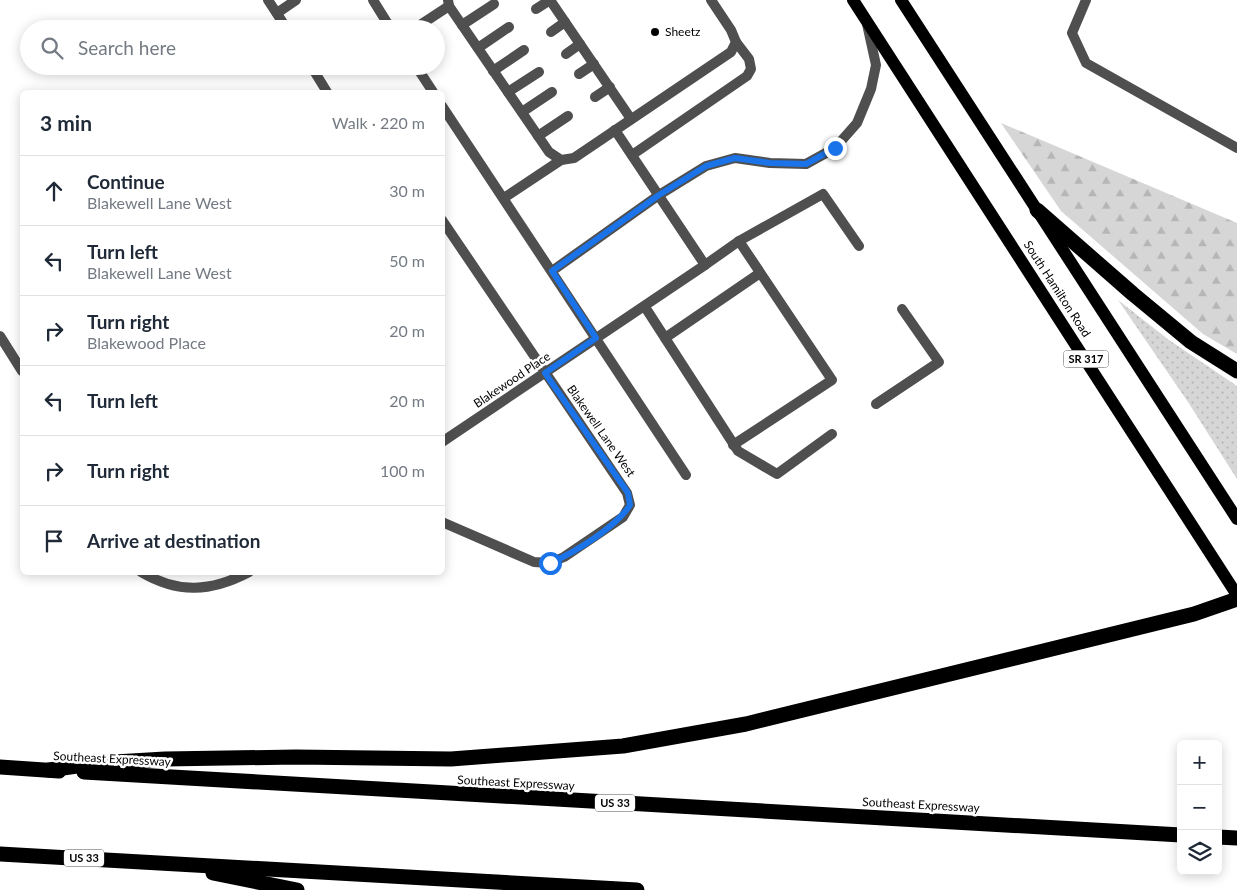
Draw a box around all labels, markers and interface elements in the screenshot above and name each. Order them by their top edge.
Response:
search box [20,20,445,75]
place label: Sheetz [665,24,701,39]
marker: Sheetz [649,26,661,38]
icon: search [38,34,66,62]
text: Search here [78,36,176,59]
text: 3 min [40,110,92,135]
text: Walk · 220 m [332,113,425,132]
route end [824,137,847,160]
text: Continue [87,170,165,193]
icon: ahead [40,177,68,205]
text: 30 m [389,181,425,200]
text: Blakewell Lane West [87,193,232,212]
street label: South Hamilton Road [1021,238,1094,340]
text: Turn left [87,240,158,263]
icon: left [40,247,68,275]
text: 50 m [389,251,425,270]
text: Blakewell Lane West [87,263,232,282]
text: Turn right [87,310,169,333]
icon: right [40,317,68,345]
text: 20 m [389,321,425,340]
text: Blakewood Place [87,333,206,352]
street label: Blakewood Place [471,348,553,411]
road number: SR 317 [1064,350,1108,368]
street label: Blakewell Lane West [564,382,639,480]
icon: left [40,387,68,415]
text: Turn left [87,389,158,412]
text: 20 m [389,391,425,410]
icon: right [40,457,68,485]
text: Turn right [87,459,169,482]
text: 100 m [380,461,425,480]
icon: arrive [40,527,68,555]
text: Arrive at destination [87,529,260,552]
route start [539,552,562,575]
map controls [1177,740,1222,875]
button: + [1177,740,1222,785]
street label: Southeast Expressway [53,748,172,769]
street label: Southeast Expressway [457,772,576,793]
button: − [1177,785,1222,830]
road number: US 33 [595,794,635,811]
street label: Southeast Expressway [862,794,981,815]
button: layers [1177,830,1222,875]
road number: US 33 [64,850,104,866]

